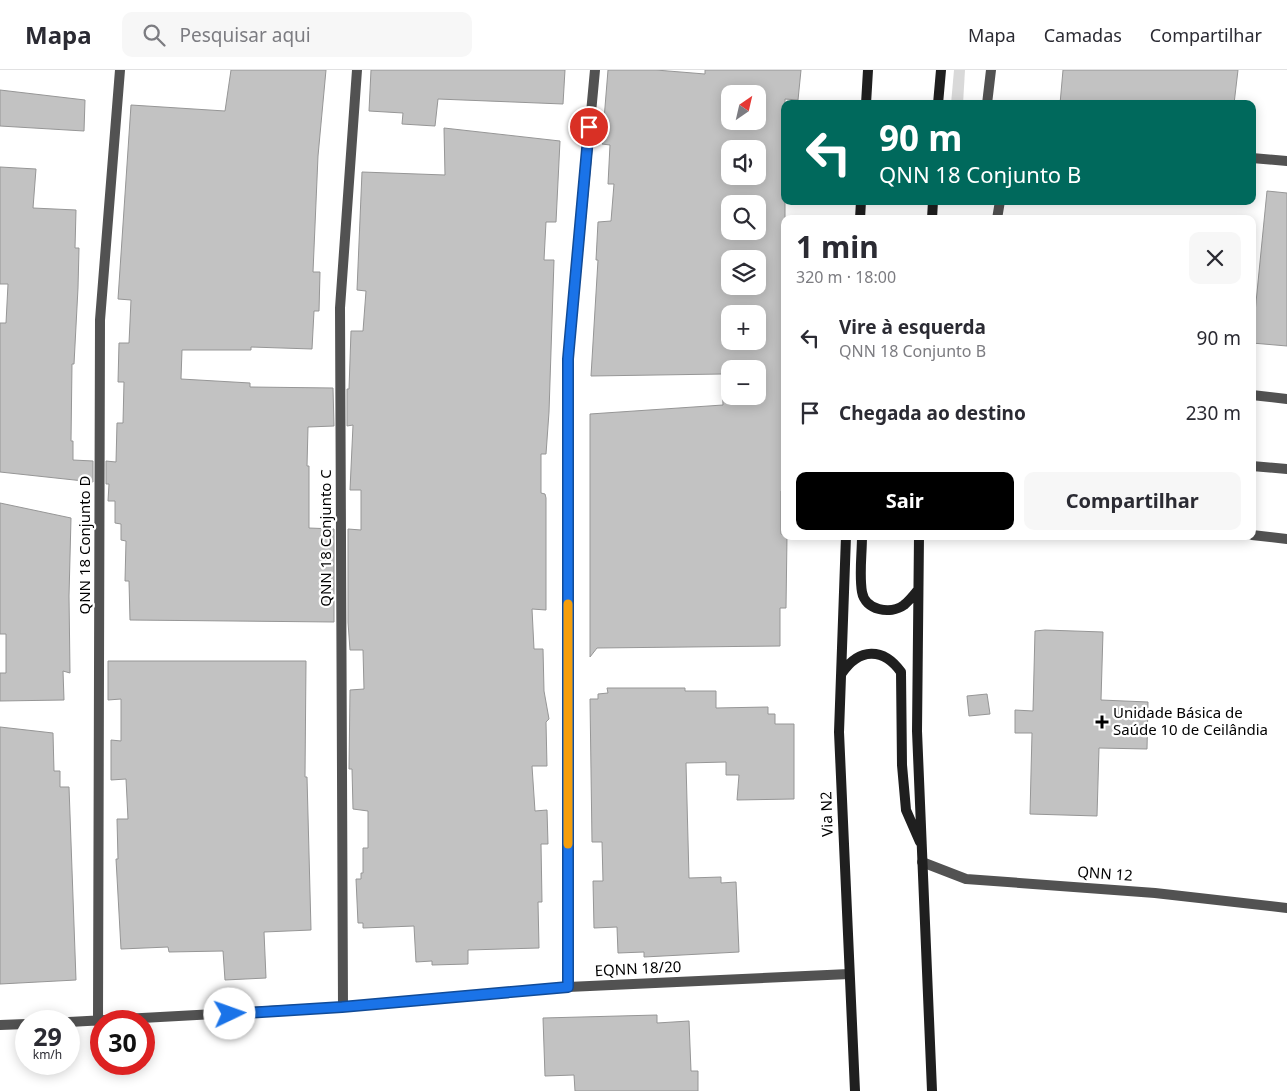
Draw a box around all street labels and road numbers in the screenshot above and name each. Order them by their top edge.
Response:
street label: QNN 18 Conjunto C [315,469,335,607]
street label: QNN 18 Conjunto D [74,475,94,615]
street label: Via N2 [815,791,837,837]
street label: QNN 12 [1077,861,1133,885]
street label: EQNN 18/20 [594,956,682,980]

